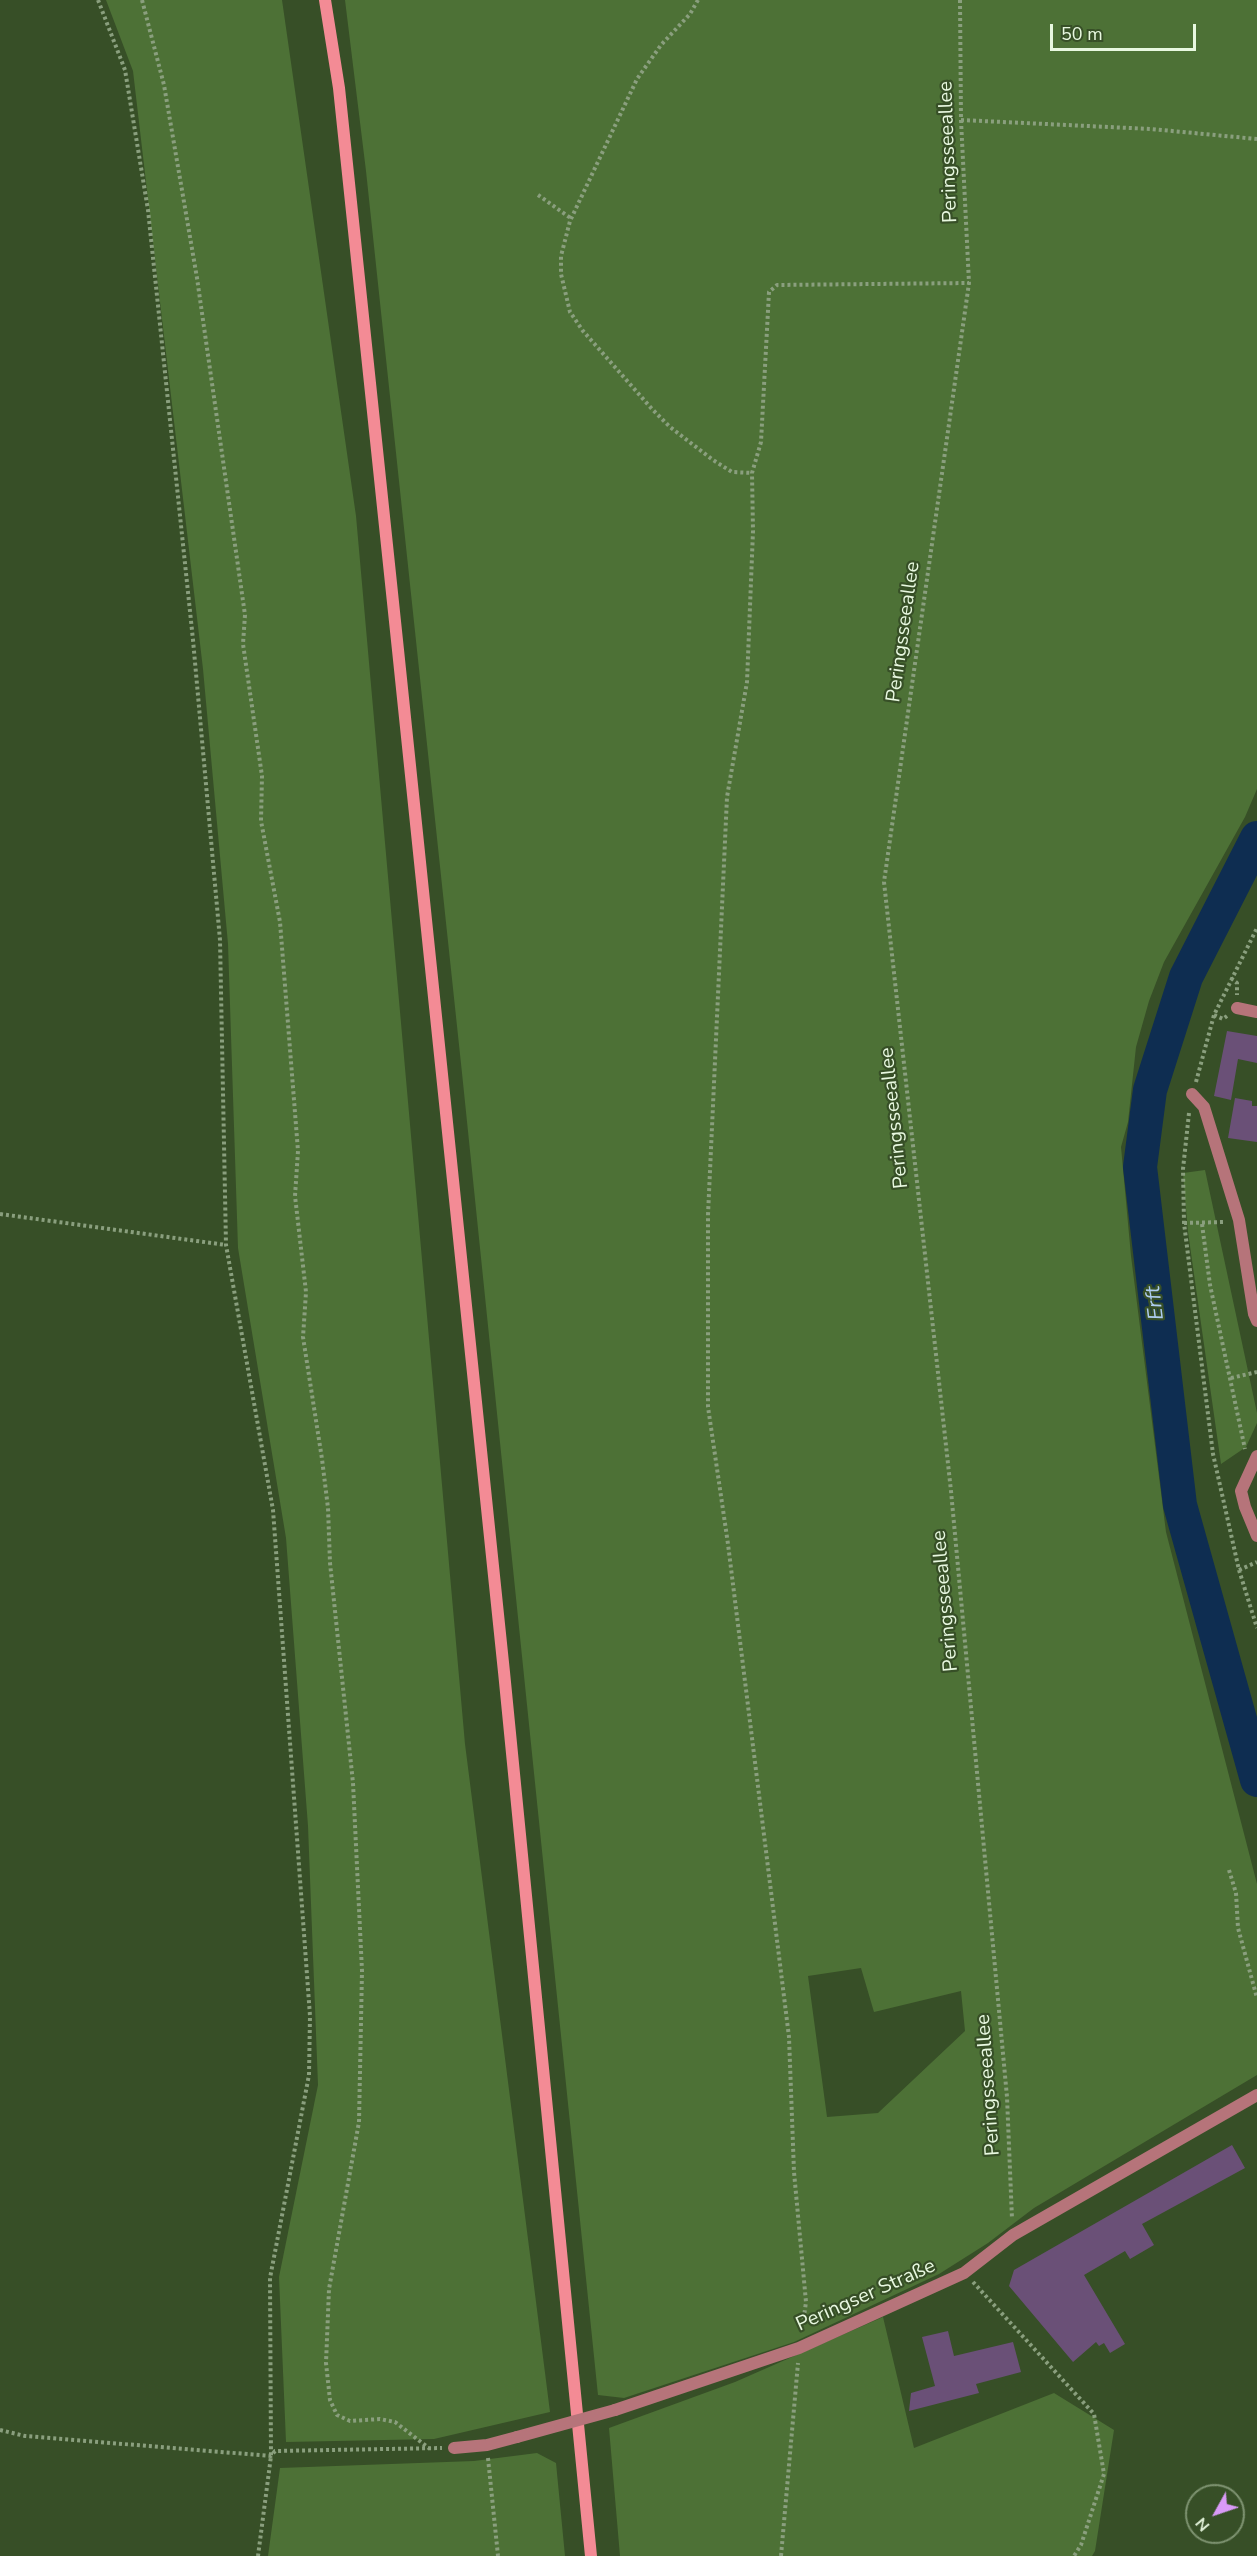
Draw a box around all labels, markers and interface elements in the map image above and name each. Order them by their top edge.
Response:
scale bar [1053,12,1198,50]
text: 50 m [1061,22,1103,46]
street label: Peringsseeallee [935,81,963,223]
street label: Peringsseeallee [882,560,926,704]
street label: Peringsseeallee [876,1046,914,1190]
water label: Erft [1141,1285,1171,1321]
street label: Peringsseeallee [928,1529,964,1673]
street label: Peringsseeallee [972,2013,1006,2157]
street label: Peringser Straße [793,2255,939,2337]
north arrow [1185,2484,1245,2544]
text: N [1190,2513,1215,2536]

